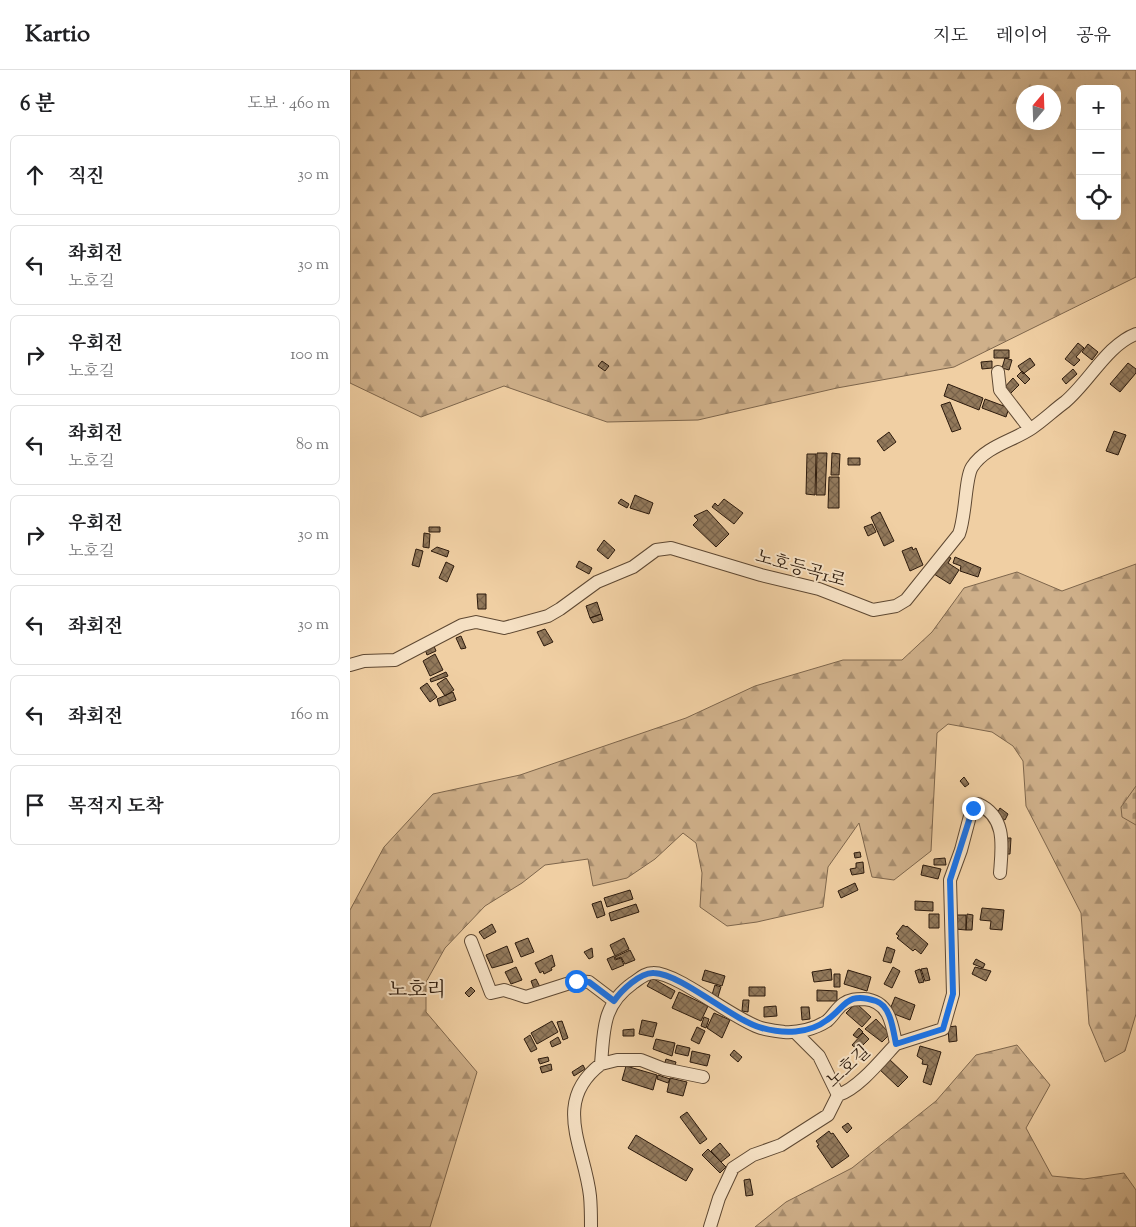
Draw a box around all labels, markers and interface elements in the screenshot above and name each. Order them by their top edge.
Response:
text: Kartio [25,18,90,52]
text: 지도 [933,24,968,50]
text: 레이어 [996,24,1048,50]
text: 공유 [1076,24,1111,50]
north arrow [1016,85,1061,130]
map controls [1076,85,1121,220]
button: + [1076,85,1121,130]
text: 6 분 [20,90,55,120]
text: 도보 · 460 m [247,93,330,116]
button: − [1076,130,1121,175]
icon: ahead [21,161,49,189]
text: 직진 [68,164,105,191]
text: 30 m [298,164,329,187]
button: locate [1076,175,1121,220]
text: 좌회전 [68,241,123,268]
icon: left [21,251,49,279]
text: 30 m [298,254,329,277]
text: 노호길 [68,271,114,294]
text: 우회전 [68,331,123,358]
icon: right [21,341,49,369]
text: 100 m [290,344,329,367]
text: 노호길 [68,361,114,384]
text: 좌회전 [68,421,123,448]
icon: left [21,431,49,459]
text: 80 m [296,434,329,457]
text: 노호길 [68,451,114,474]
text: 우회전 [68,511,123,538]
icon: right [21,521,49,549]
text: 30 m [298,524,329,547]
text: 노호길 [68,541,114,564]
street label: 노호등곡1로 [752,545,849,595]
icon: left [21,611,49,639]
text: 좌회전 [68,614,123,641]
text: 30 m [298,614,329,637]
icon: left [21,701,49,729]
text: 좌회전 [68,704,123,731]
text: 160 m [291,704,329,727]
icon: arrive [21,791,49,819]
text: 목적지 도착 [68,794,164,821]
route end [962,797,985,820]
route start [565,970,588,993]
district label: 노호리 [388,977,446,1006]
street label: 노호길 [821,1040,877,1095]

